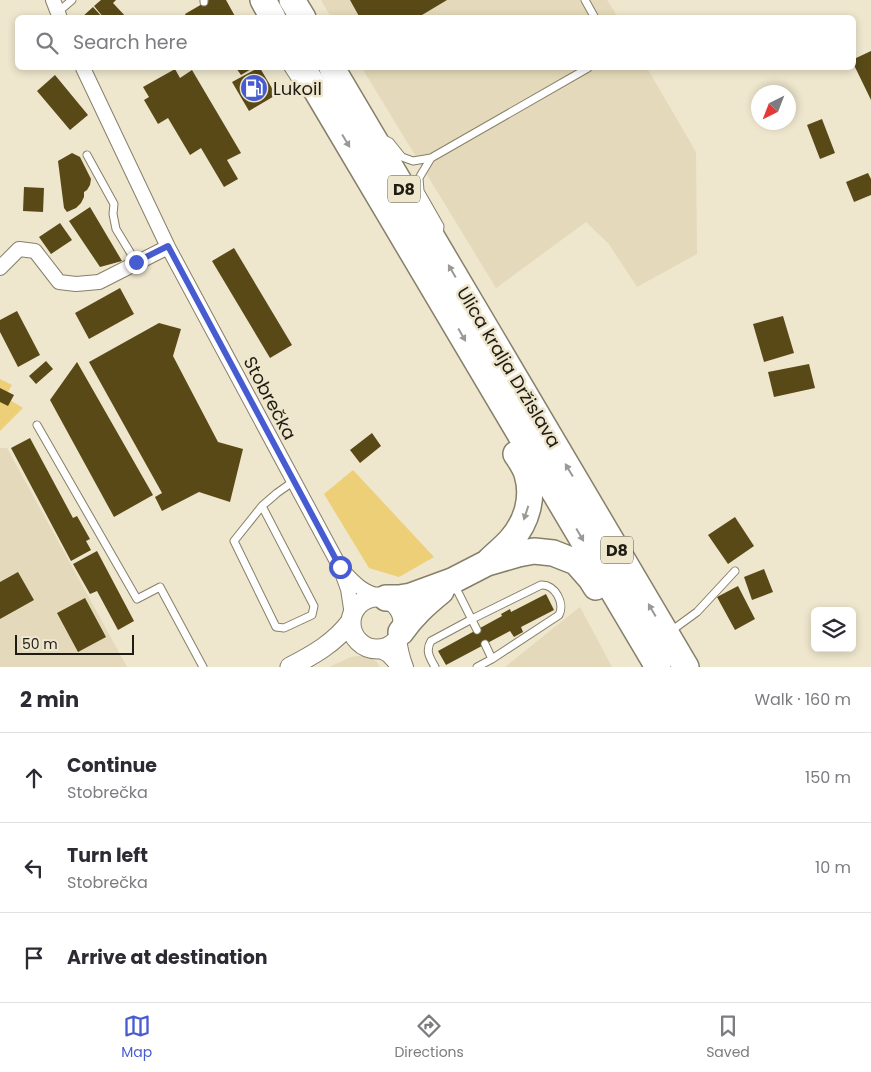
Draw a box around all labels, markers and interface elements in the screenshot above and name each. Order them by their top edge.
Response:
search box [15,15,856,70]
icon: search [33,29,61,57]
text: Search here [73,29,187,56]
fuel station icon: Lukoil [239,73,269,103]
place label: Lukoil [273,76,322,101]
north arrow [751,85,796,130]
one-way arrow [342,134,351,147]
road number: D8 [388,175,420,202]
route end [125,251,148,274]
one-way arrow [447,264,456,278]
street label: Ulica kralja Držislava [451,282,567,452]
one-way arrow [457,329,466,342]
street label: Stobrečka [238,352,302,444]
one-way arrow [565,464,574,477]
one-way arrow [521,506,529,521]
one-way arrow [576,527,584,542]
road number: D8 [601,536,633,564]
route start [329,556,352,579]
one-way arrow [648,603,657,616]
map controls [811,607,856,652]
button: layers [811,607,856,652]
scale bar [15,632,134,655]
text: 50 m [22,634,58,654]
text: 2 min [20,685,79,714]
text: Walk · 160 m [754,688,851,711]
text: Continue [67,752,157,779]
icon: ahead [20,764,48,792]
text: 150 m [805,766,851,789]
text: Stobrečka [67,781,148,804]
text: Turn left [67,842,148,869]
icon: left [20,854,48,882]
text: 10 m [815,856,851,879]
text: Stobrečka [67,871,148,894]
icon: arrive [20,944,48,972]
text: Arrive at destination [67,944,268,971]
tab: Map [121,1012,152,1063]
tab: Directions [394,1012,464,1063]
tab: Saved [706,1012,750,1063]

